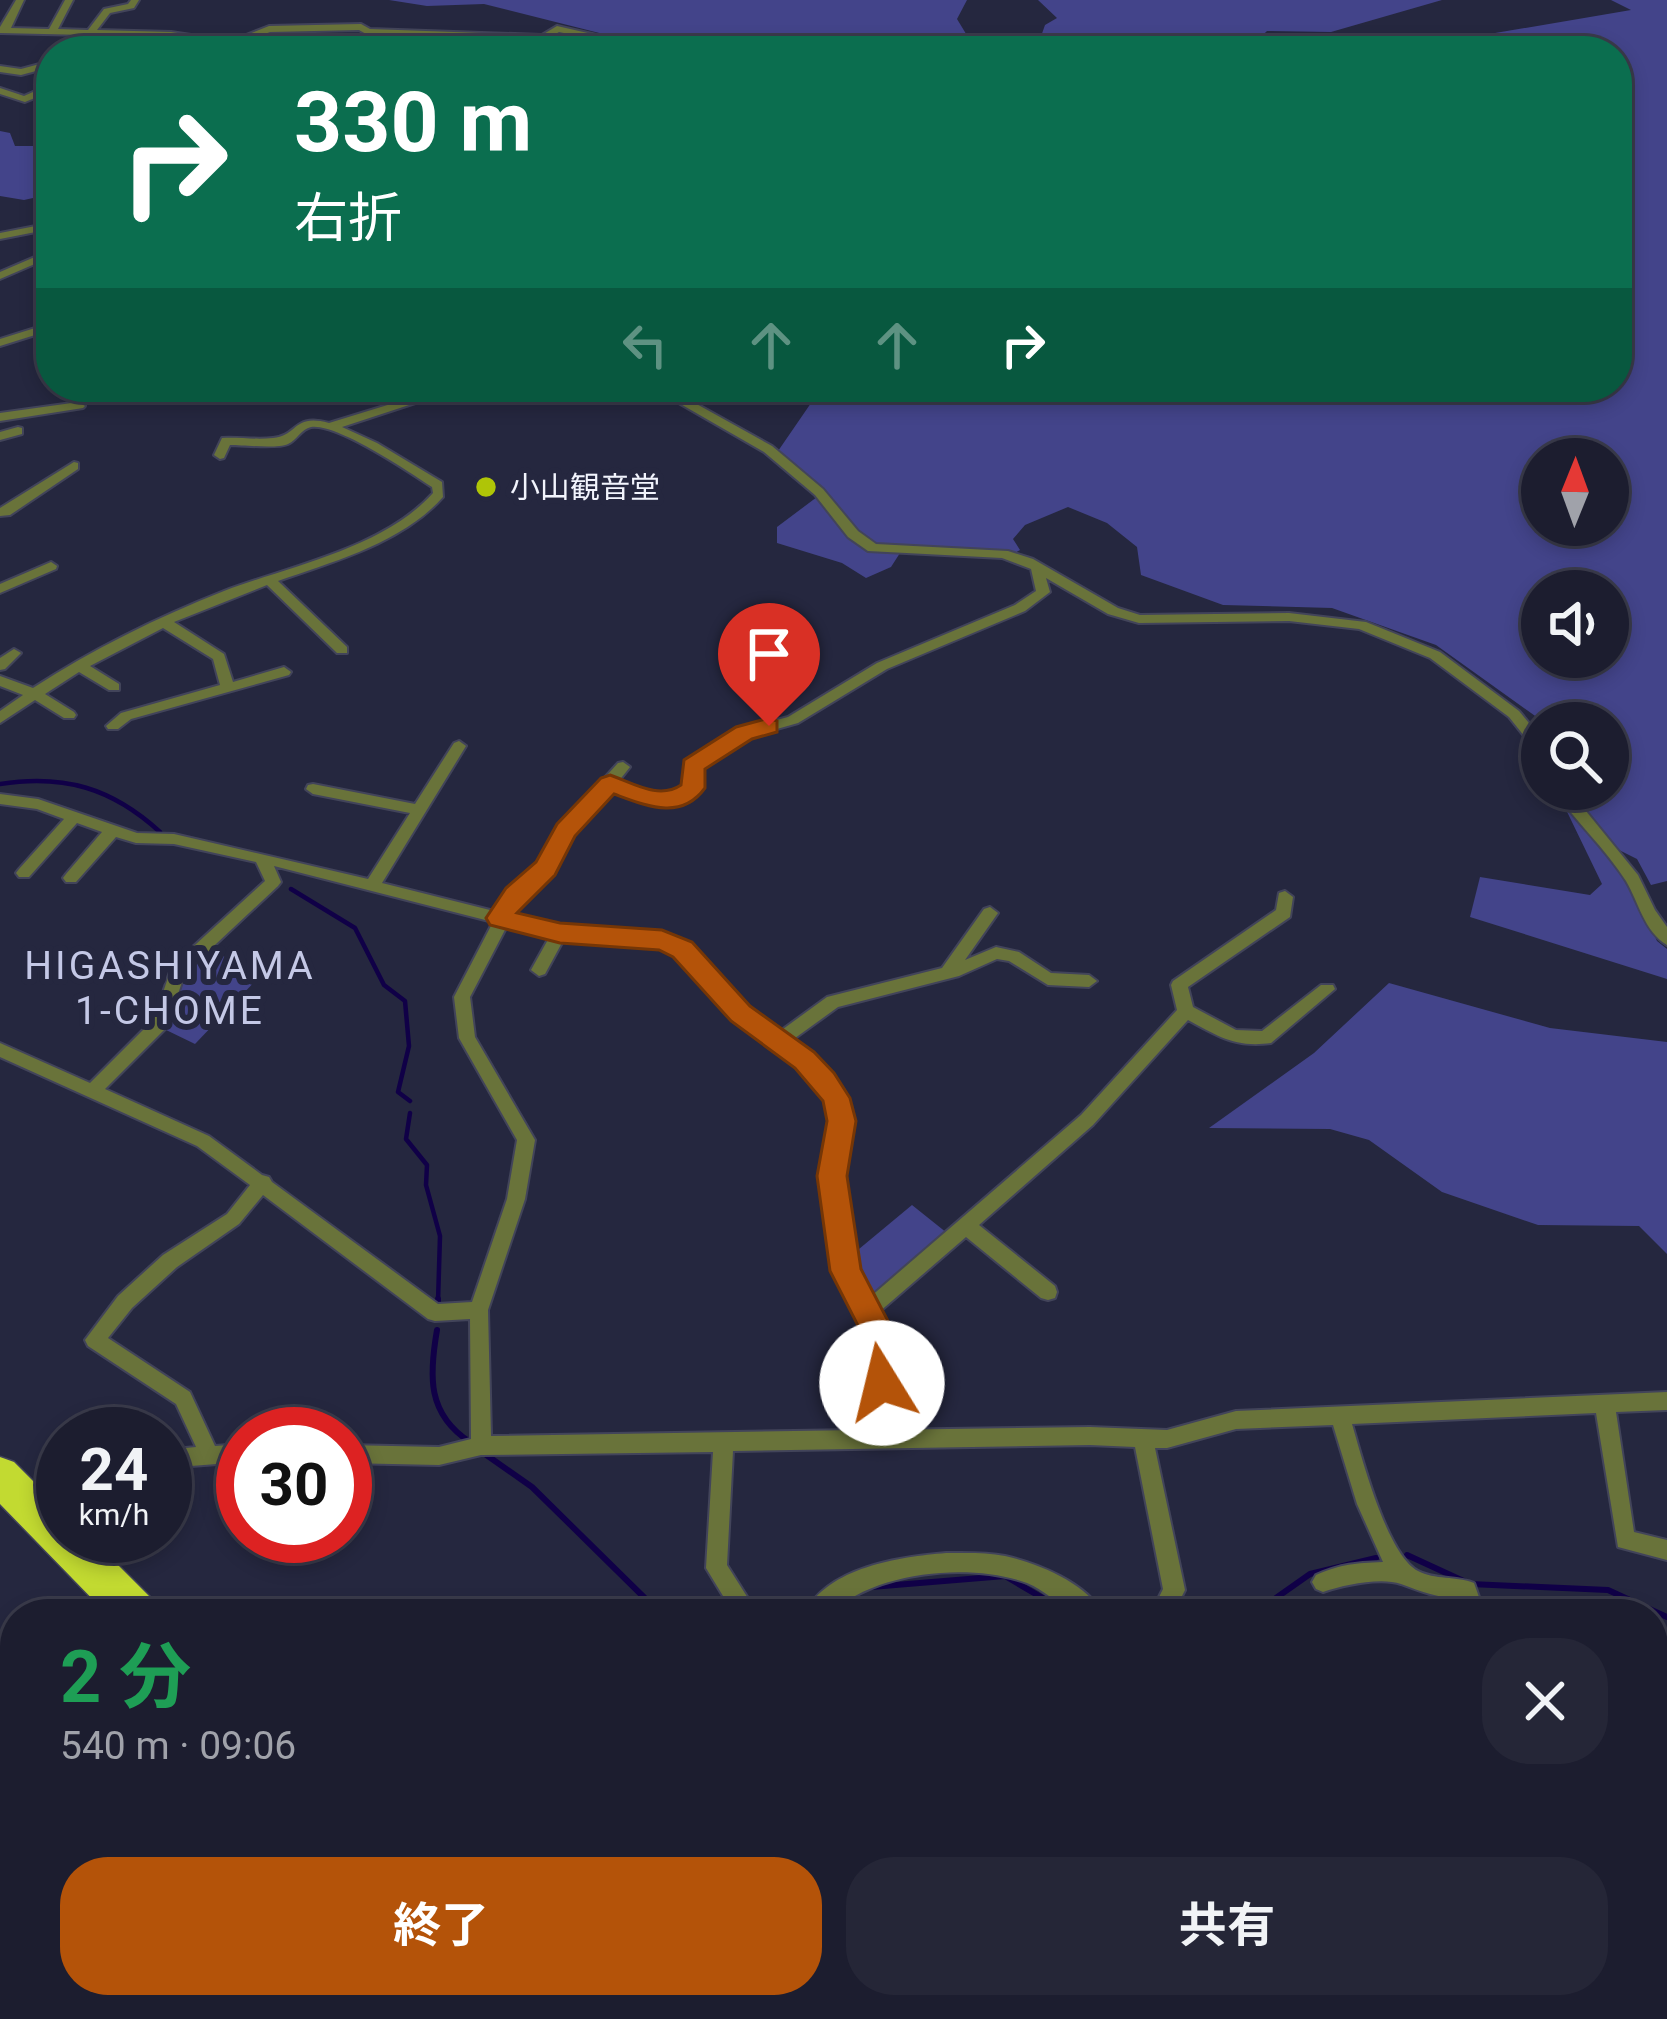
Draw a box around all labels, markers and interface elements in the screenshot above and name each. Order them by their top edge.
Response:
text: 330 m [294,73,532,172]
icon: right [96,84,252,240]
text: 右折 [294,187,402,250]
icon: left [612,312,678,378]
icon: ahead [738,312,804,378]
icon: ahead [864,312,930,378]
icon: right [990,312,1056,378]
north arrow [1521,438,1629,546]
map controls [1521,438,1629,810]
place label: 小山観音堂 [510,470,660,505]
marker: 小山観音堂 [473,474,499,500]
button: sound [1521,570,1629,678]
pin [718,603,820,726]
icon: arrive [736,621,802,687]
button: search [1521,702,1629,810]
district label: HIGASHIYAMA 1-CHOME [24,943,316,1034]
position arrow [819,1320,945,1446]
speed limit sign: 30 [216,1407,372,1563]
text: 24 [80,1434,148,1505]
text: km/h [79,1497,149,1532]
text: 2 分 [60,1635,191,1720]
button: close [1482,1638,1608,1764]
text: 540 m · 09:06 [60,1723,296,1769]
button: 終了 [60,1857,822,1995]
button: 共有 [846,1857,1608,1995]

